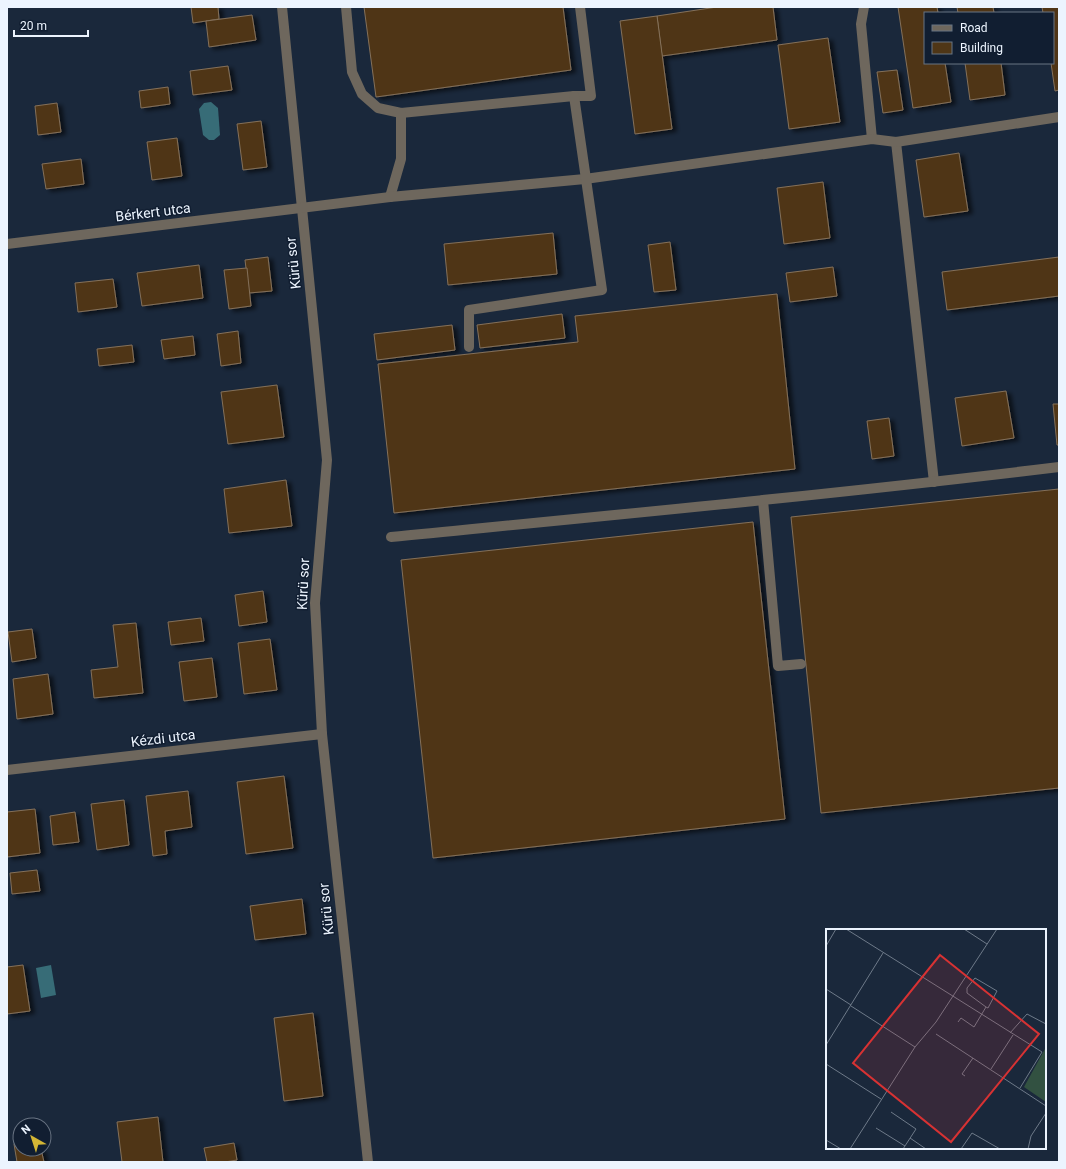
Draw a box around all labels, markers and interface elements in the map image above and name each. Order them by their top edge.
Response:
scale bar [14,12,88,38]
legend [924,12,1054,64]
text: 20 m [20,19,47,33]
text: Road [960,21,988,35]
text: Building [960,41,1003,55]
street label: Bérkert utca [114,199,192,225]
street label: Kürü sor [282,236,304,290]
street label: Kürü sor [294,557,312,611]
street label: Kézdi utca [130,726,196,750]
street label: Kürü sor [315,882,337,936]
inset map [826,929,1046,1149]
north arrow [12,1117,52,1157]
text: N [19,1122,33,1137]

